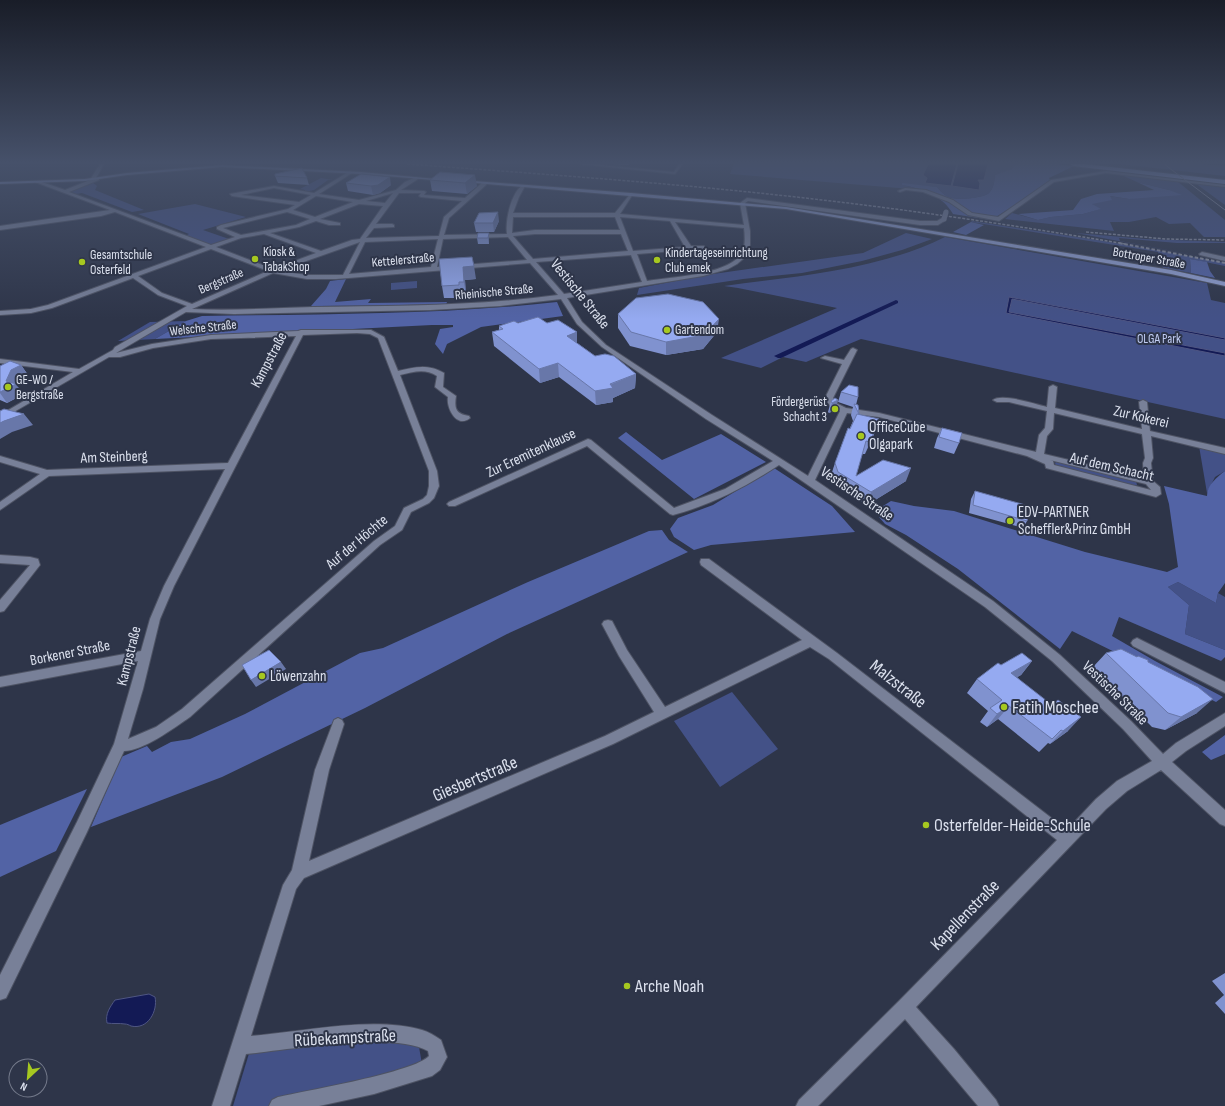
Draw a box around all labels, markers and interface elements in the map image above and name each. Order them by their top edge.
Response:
place label: Kiosk & TabakShop [263,244,310,275]
street label: Bottroper Straße [1112,244,1186,272]
place label: Kindertageseinrichtung Club emek [665,245,768,276]
place label: Gesamtschule Osterfeld [90,247,152,278]
street label: Kettelerstraße [371,249,435,271]
marker: Kiosk & TabakShop [250,254,260,264]
street label: Vestische Straße [546,255,614,333]
marker: Kindertageseinrichtung Club emek [652,255,662,265]
marker: Gesamtschule Osterfeld [77,257,87,267]
street label: Bergstraße [196,264,246,298]
street label: Rheinische Straße [454,281,534,303]
street label: Welsche Straße [169,317,237,339]
place label: Gartendom [675,322,724,338]
marker: Gartendom [662,325,672,335]
street label: Kampstraße [246,329,292,391]
park label: OLGA Park [1137,331,1181,347]
place label: GE-WO / Bergstraße [16,372,63,403]
marker: GE-WO / Bergstraße [3,382,13,392]
place label: Fördergerüst Schacht 3 [771,394,827,425]
street label: Zur Kokerei [1111,401,1171,433]
marker: Fördergerüst Schacht 3 [830,404,840,414]
place label: OfficeCube Olgapark [869,418,926,454]
street label: Zur Eremitenklause [483,424,579,482]
marker: OfficeCube Olgapark [856,431,866,441]
street label: Am Steinberg [79,446,148,468]
street label: Auf dem Schacht [1067,448,1156,486]
street label: Vestische Straße [817,463,897,525]
place label: EDV-PARTNER Scheffler&Prinz GmbH [1018,503,1131,539]
street label: Auf der Höchte [321,511,392,574]
marker: EDV-PARTNER Scheffler&Prinz GmbH [1005,516,1015,526]
street label: Kampstraße [112,624,146,688]
street label: Borkener Straße [28,636,112,670]
street label: Malzstraße [866,655,930,713]
street label: Vestische Straße [1078,657,1152,729]
place label: Löwenzahn [270,667,326,686]
marker: Löwenzahn [257,671,267,681]
place label: Fatih Moschee [1012,697,1099,718]
marker: Fatih Moschee [999,702,1009,712]
street label: Giesbertstraße [429,752,521,806]
place label: Osterfelder-Heide-Schule [934,815,1091,836]
marker: Osterfelder-Heide-Schule [921,820,931,830]
street label: Kapellenstraße [926,875,1004,955]
place label: Arche Noah [634,976,704,997]
marker: Arche Noah [622,981,632,991]
street label: Rübekampstraße [294,1025,396,1051]
north arrow [8,1058,48,1098]
text: N [18,1079,29,1094]

